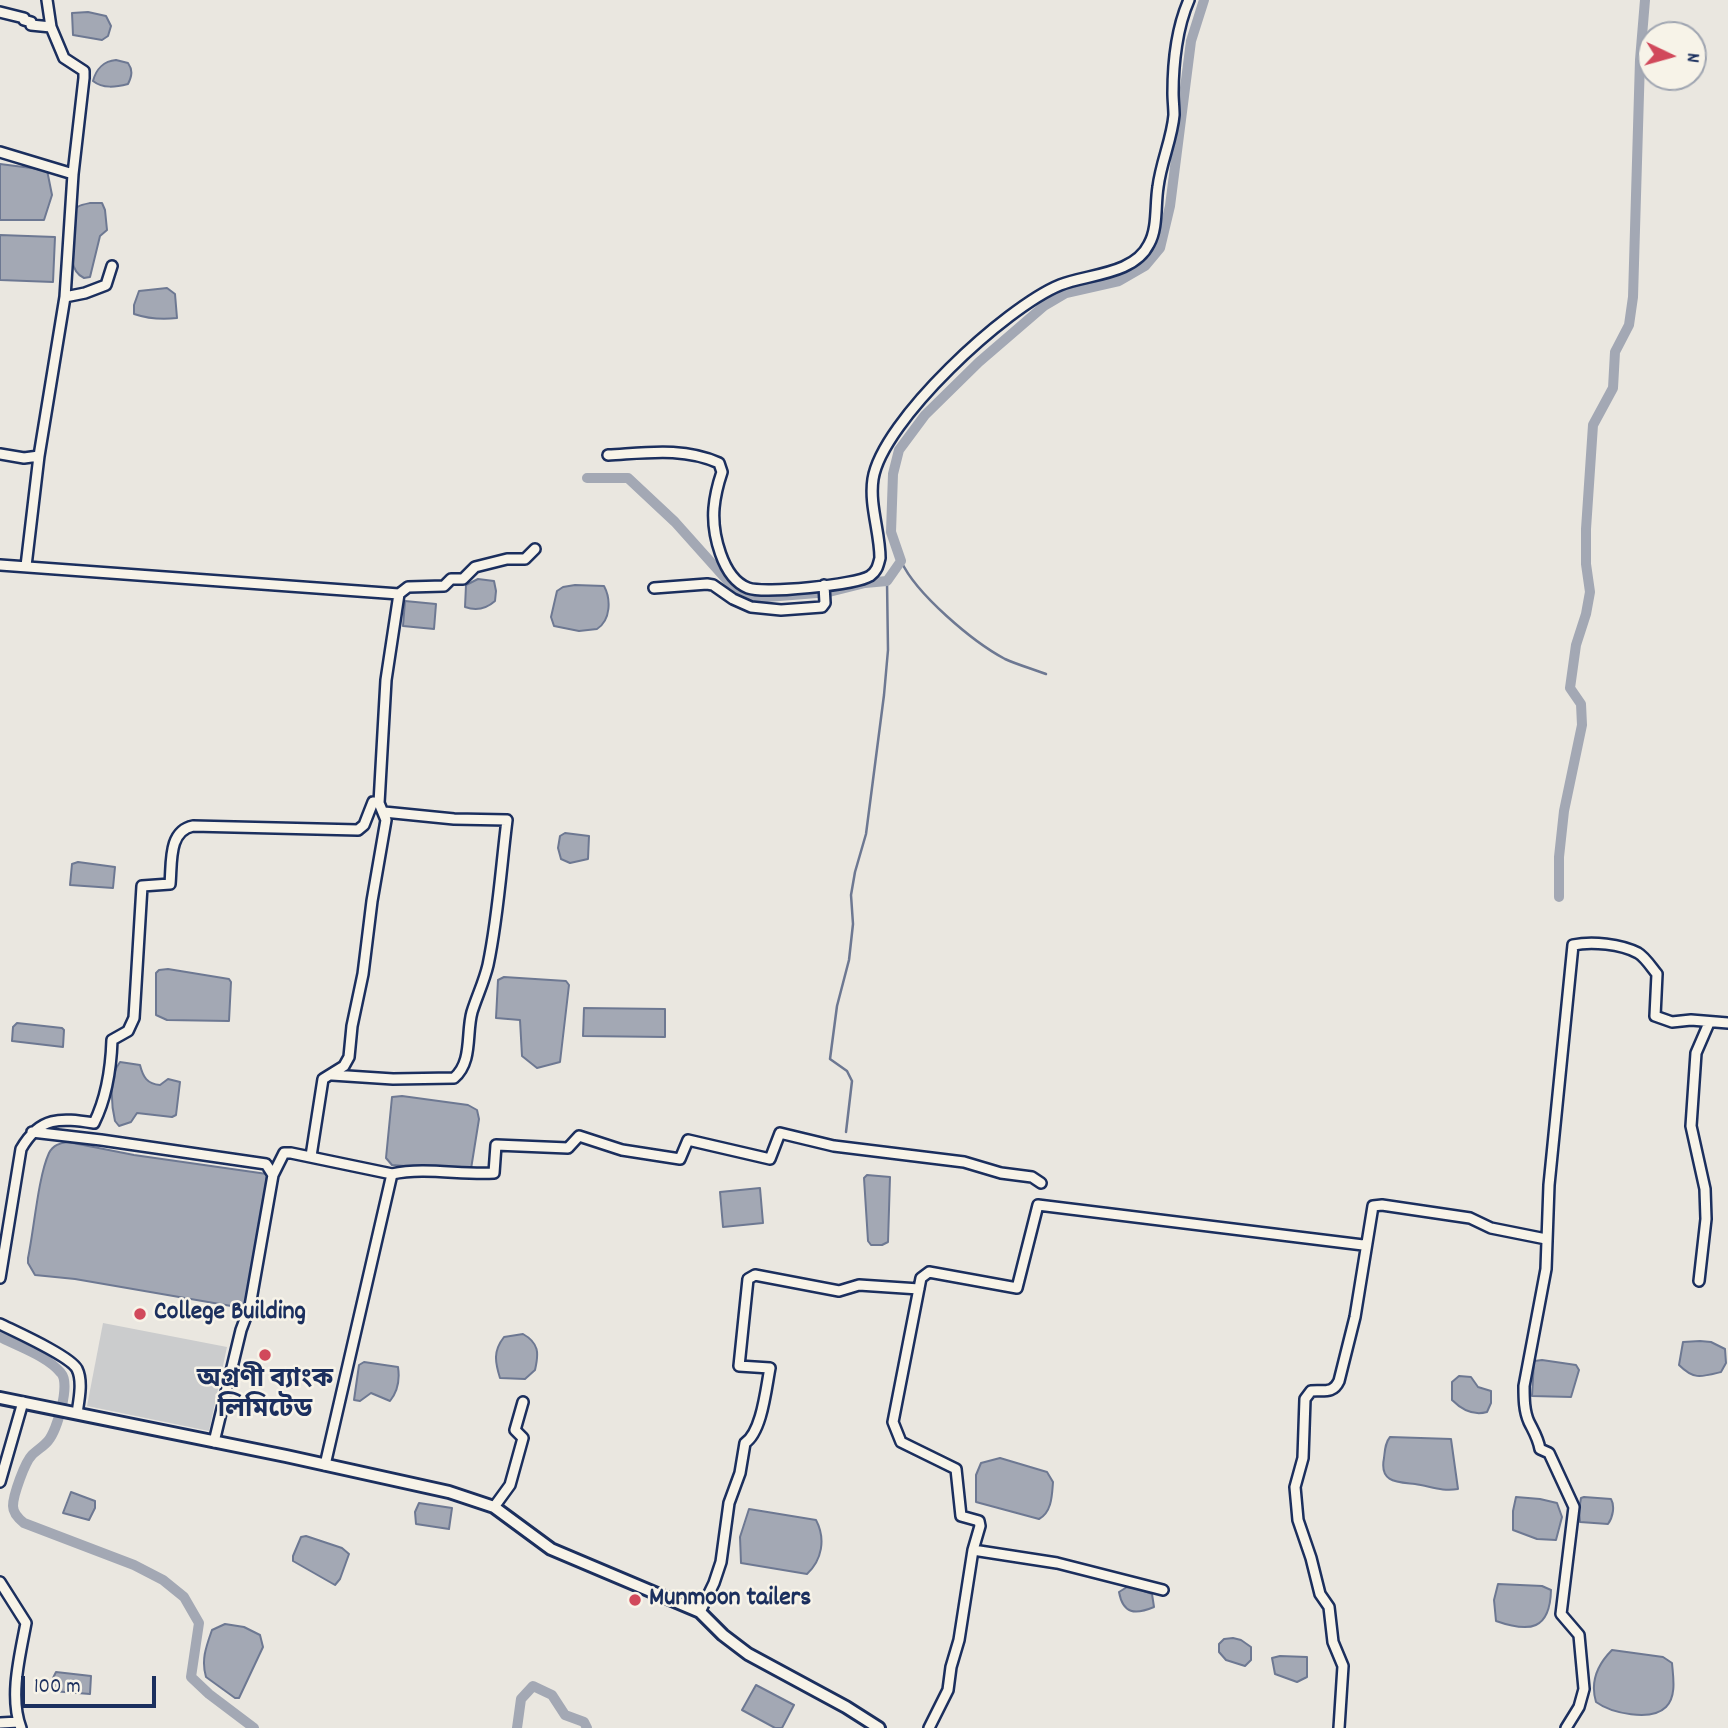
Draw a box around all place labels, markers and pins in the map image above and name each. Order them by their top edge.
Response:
place label: College Building [154,1298,306,1330]
marker: College Building [132,1306,148,1322]
marker: অগ্রণী ব্যাংক লিমিটেড [257,1347,273,1363]
place label: অগ্রণী ব্যাংক লিমিটেড [197,1366,333,1428]
place label: Munmoon tailers [649,1584,811,1616]
marker: Munmoon tailers [627,1592,643,1608]

